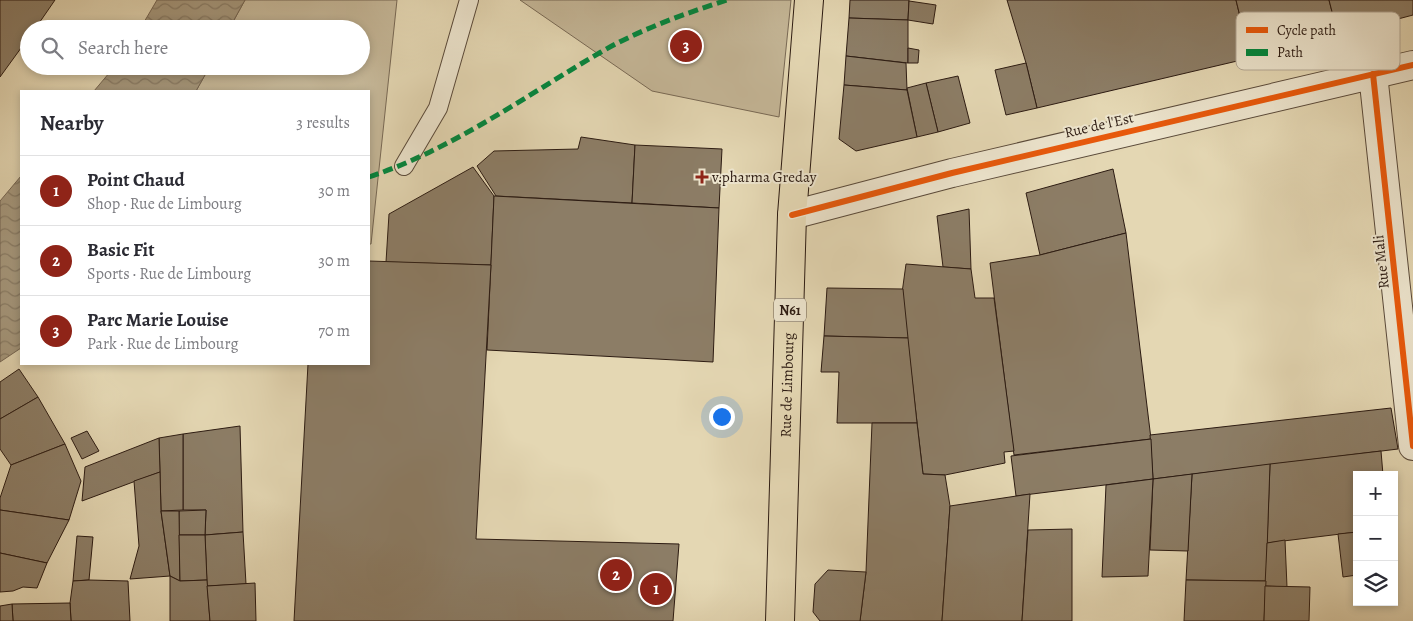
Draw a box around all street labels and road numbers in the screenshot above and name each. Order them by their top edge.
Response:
street label: Rue de l'Est [1062,107,1136,143]
street label: Rue Mali [1368,234,1394,290]
road number: N61 [774,298,806,322]
street label: Rue de Limbourg [775,332,799,438]

